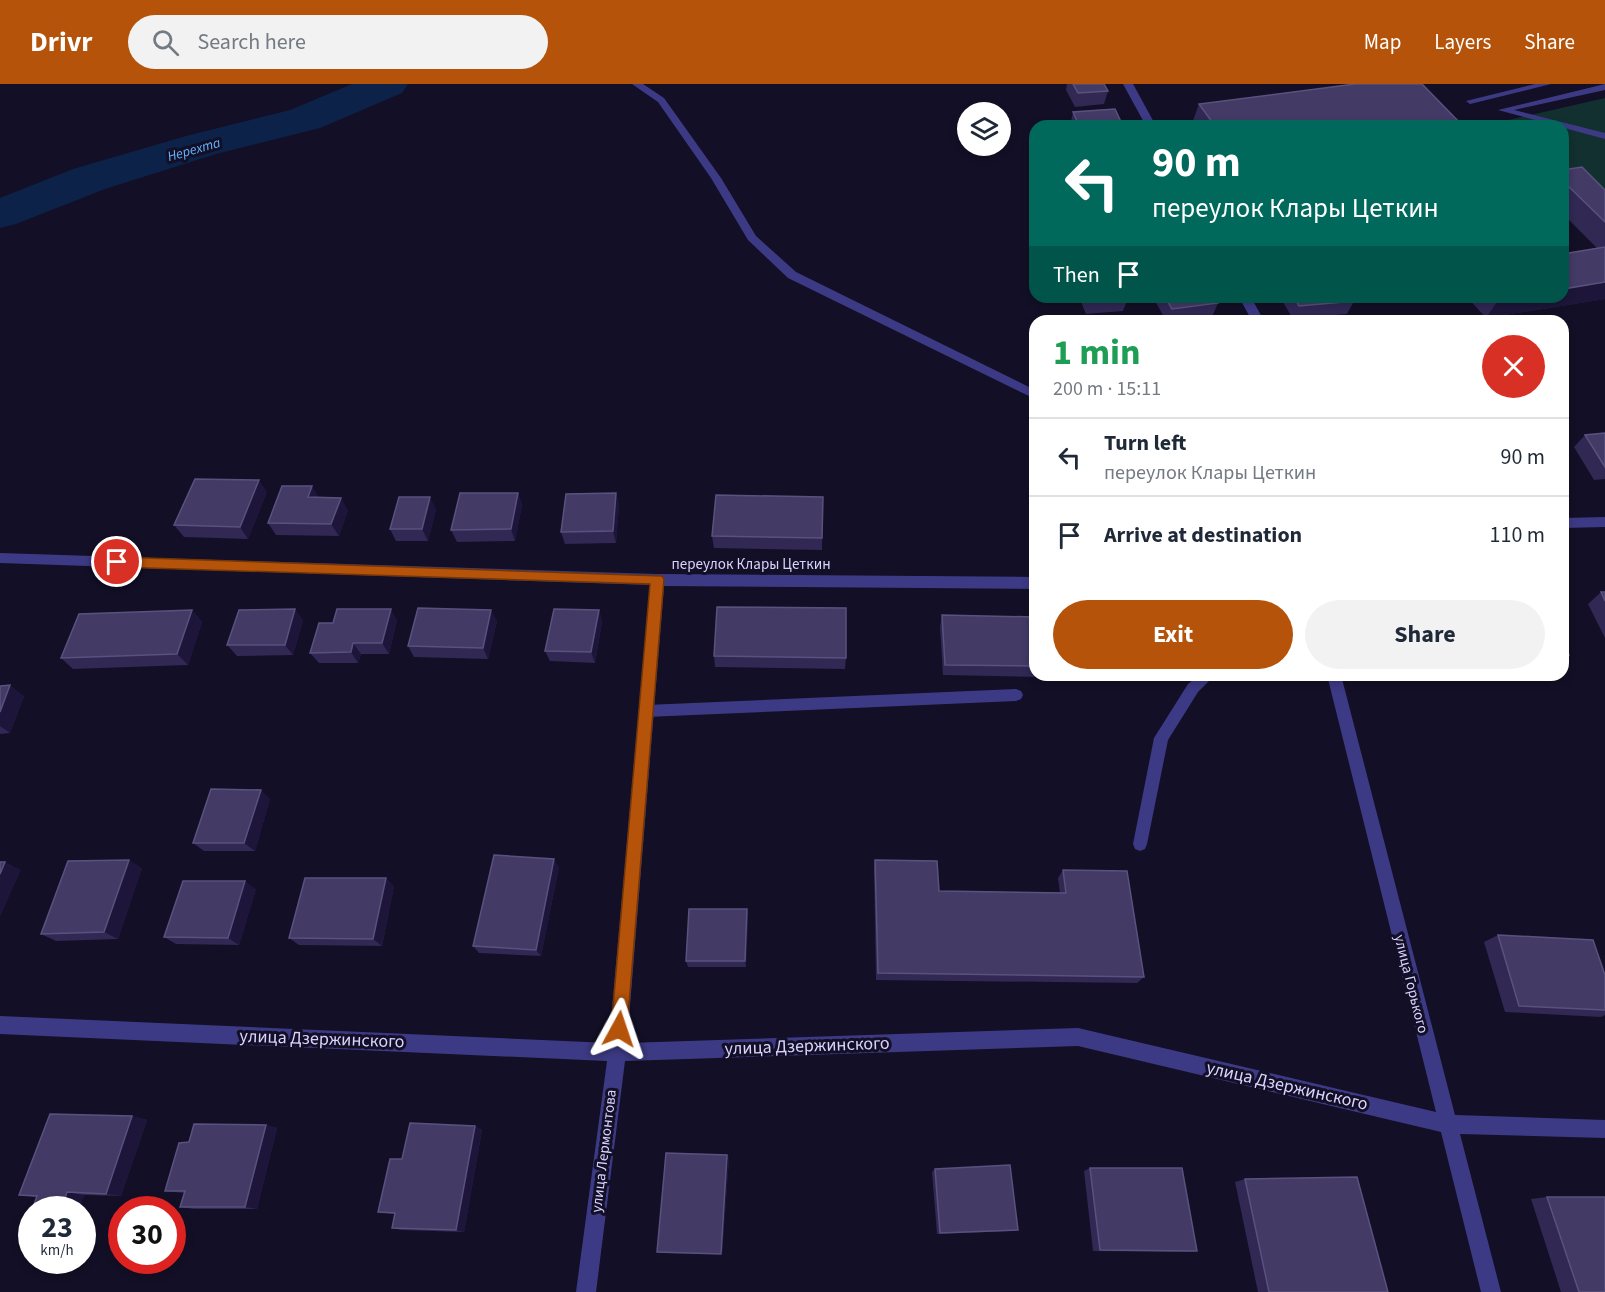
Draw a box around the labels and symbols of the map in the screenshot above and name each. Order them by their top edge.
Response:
water label: Нерехта [165,133,223,167]
pin [91,536,142,587]
street label: переулок Клары Цеткин [671,554,831,575]
street label: улица Горького [1389,932,1433,1036]
position arrow [587,997,651,1061]
street label: улица Дзержинского [239,1024,405,1054]
street label: улица Дзержинского [724,1031,890,1061]
street label: улица Дзержинского [1204,1055,1370,1117]
street label: улица Лермонтова [586,1088,622,1214]
speed limit sign: 30 [108,1196,186,1274]

